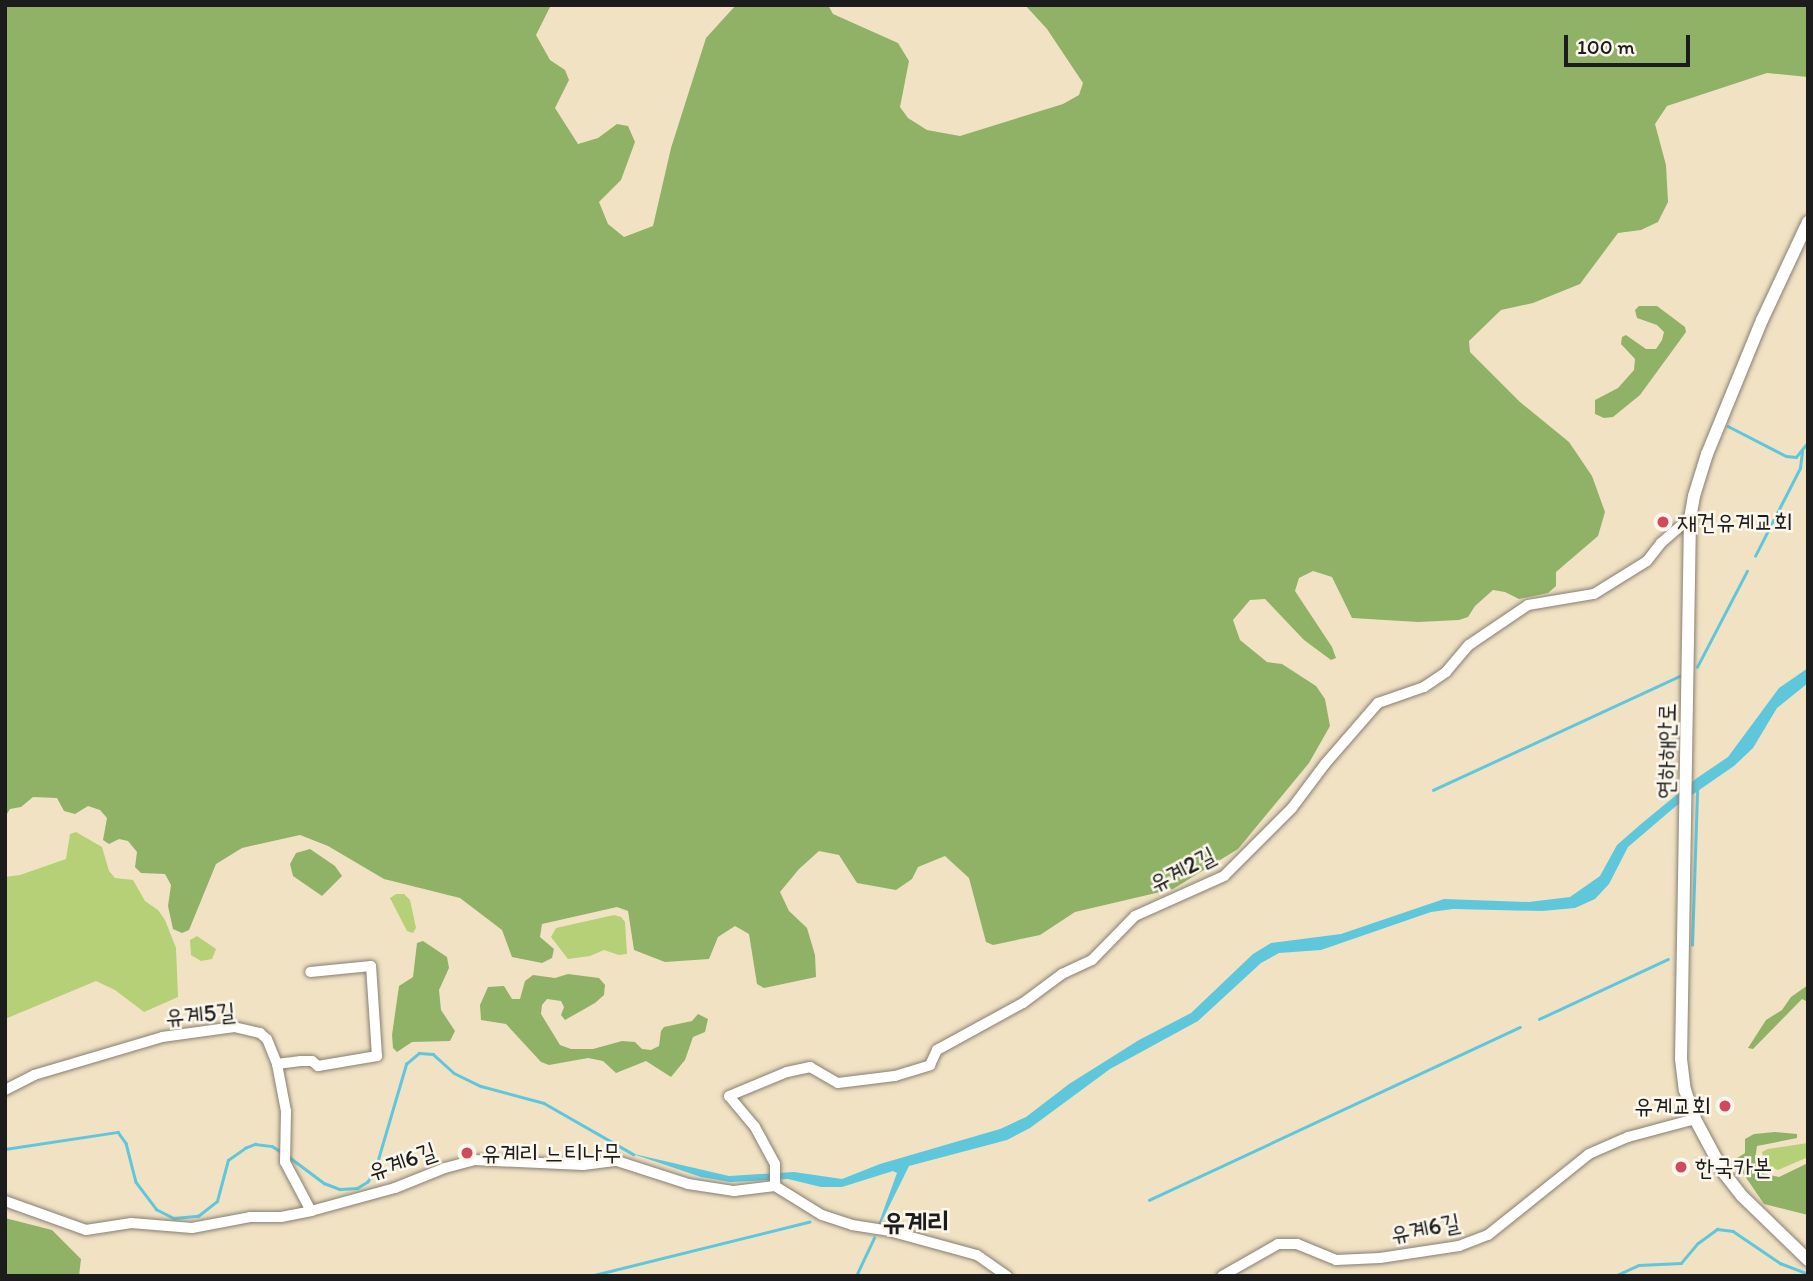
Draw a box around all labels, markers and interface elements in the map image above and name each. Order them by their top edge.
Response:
scale bar [1568,21,1694,65]
text: 100 m [1577,34,1635,59]
place label: 재건유계교회 [1677,508,1793,536]
marker: 재건유계교회 [1655,514,1671,530]
street label: 연하해안로 [1651,702,1681,800]
street label: 유계2길 [1144,840,1220,898]
street label: 유계5길 [164,997,236,1031]
place label: 유계교회 [1634,1092,1711,1120]
marker: 유계교회 [1717,1098,1733,1114]
street label: 유계6길 [364,1136,440,1186]
place label: 유계리 느티나무 [481,1139,622,1167]
marker: 유계리 느티나무 [459,1145,475,1161]
place label: 한국카본 [1695,1153,1772,1181]
marker: 한국카본 [1673,1159,1689,1175]
district label: 유계리 [882,1204,950,1238]
street label: 유계6길 [1388,1207,1462,1249]

